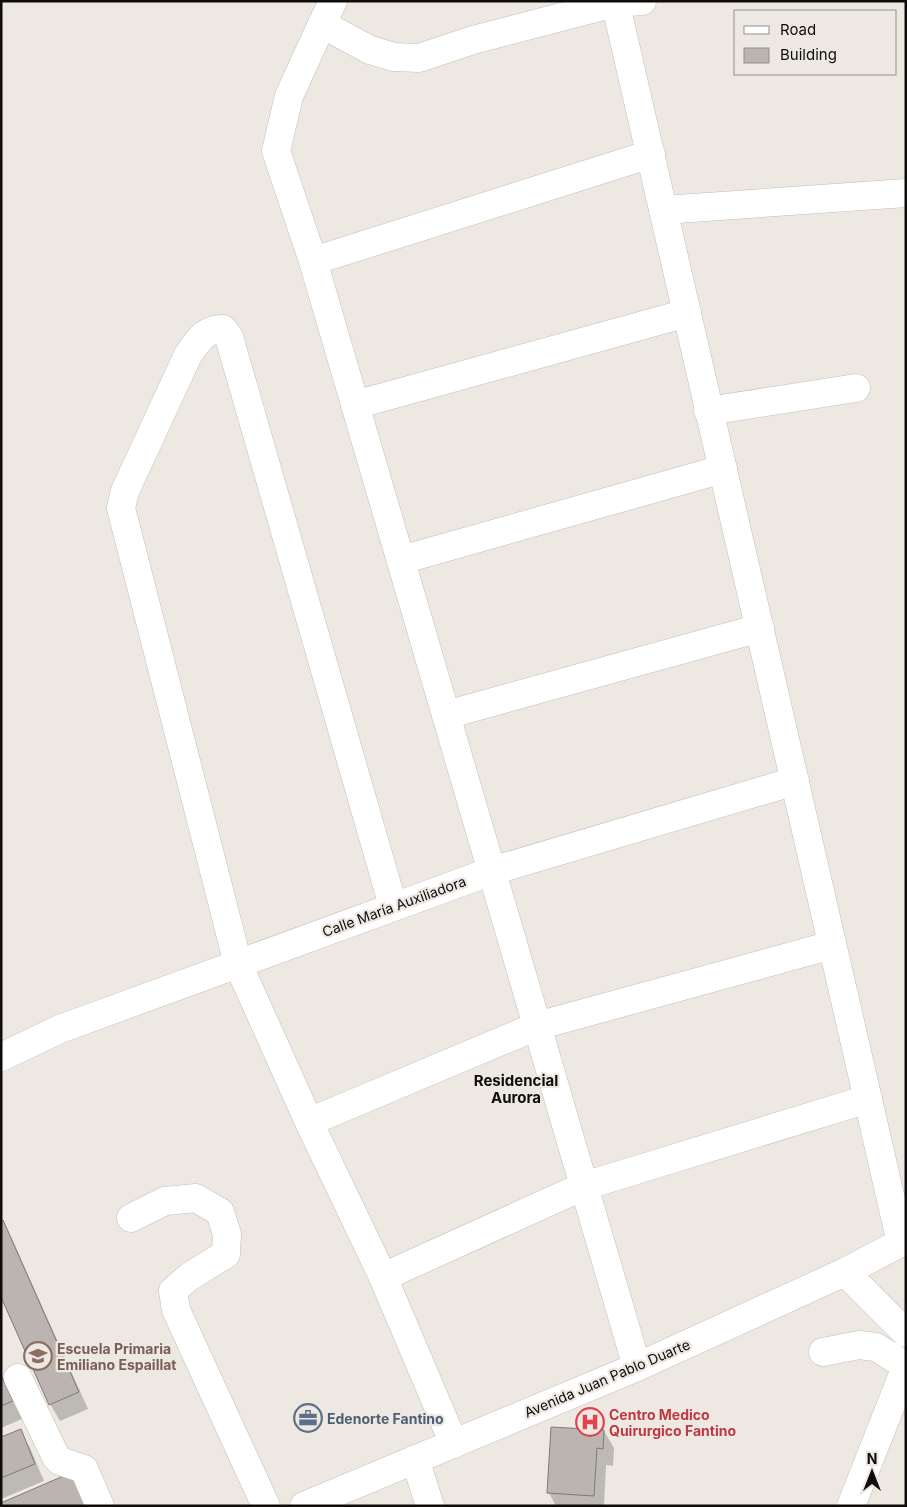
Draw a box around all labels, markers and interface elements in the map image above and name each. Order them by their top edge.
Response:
legend [734,10,897,75]
text: Road [780,20,816,39]
text: Building [780,45,837,64]
street label: Calle María Auxiliadora [320,872,468,940]
district label: Residencial Aurora [474,1071,558,1107]
street label: Avenida Juan Pablo Duarte [522,1335,692,1421]
place label: Escuela Primaria Emiliano Espaillat [57,1340,176,1373]
school or university icon: Escuela Primaria Emiliano Espaillat [23,1341,53,1371]
office icon: Edenorte Fantino [293,1403,323,1433]
place label: Centro Medico Quirurgico Fantino [609,1406,736,1439]
hospital icon: Centro Medico Quirurgico Fantino [575,1407,605,1437]
place label: Edenorte Fantino [327,1410,444,1427]
north arrow [847,1447,897,1497]
text: N [867,1450,877,1467]

